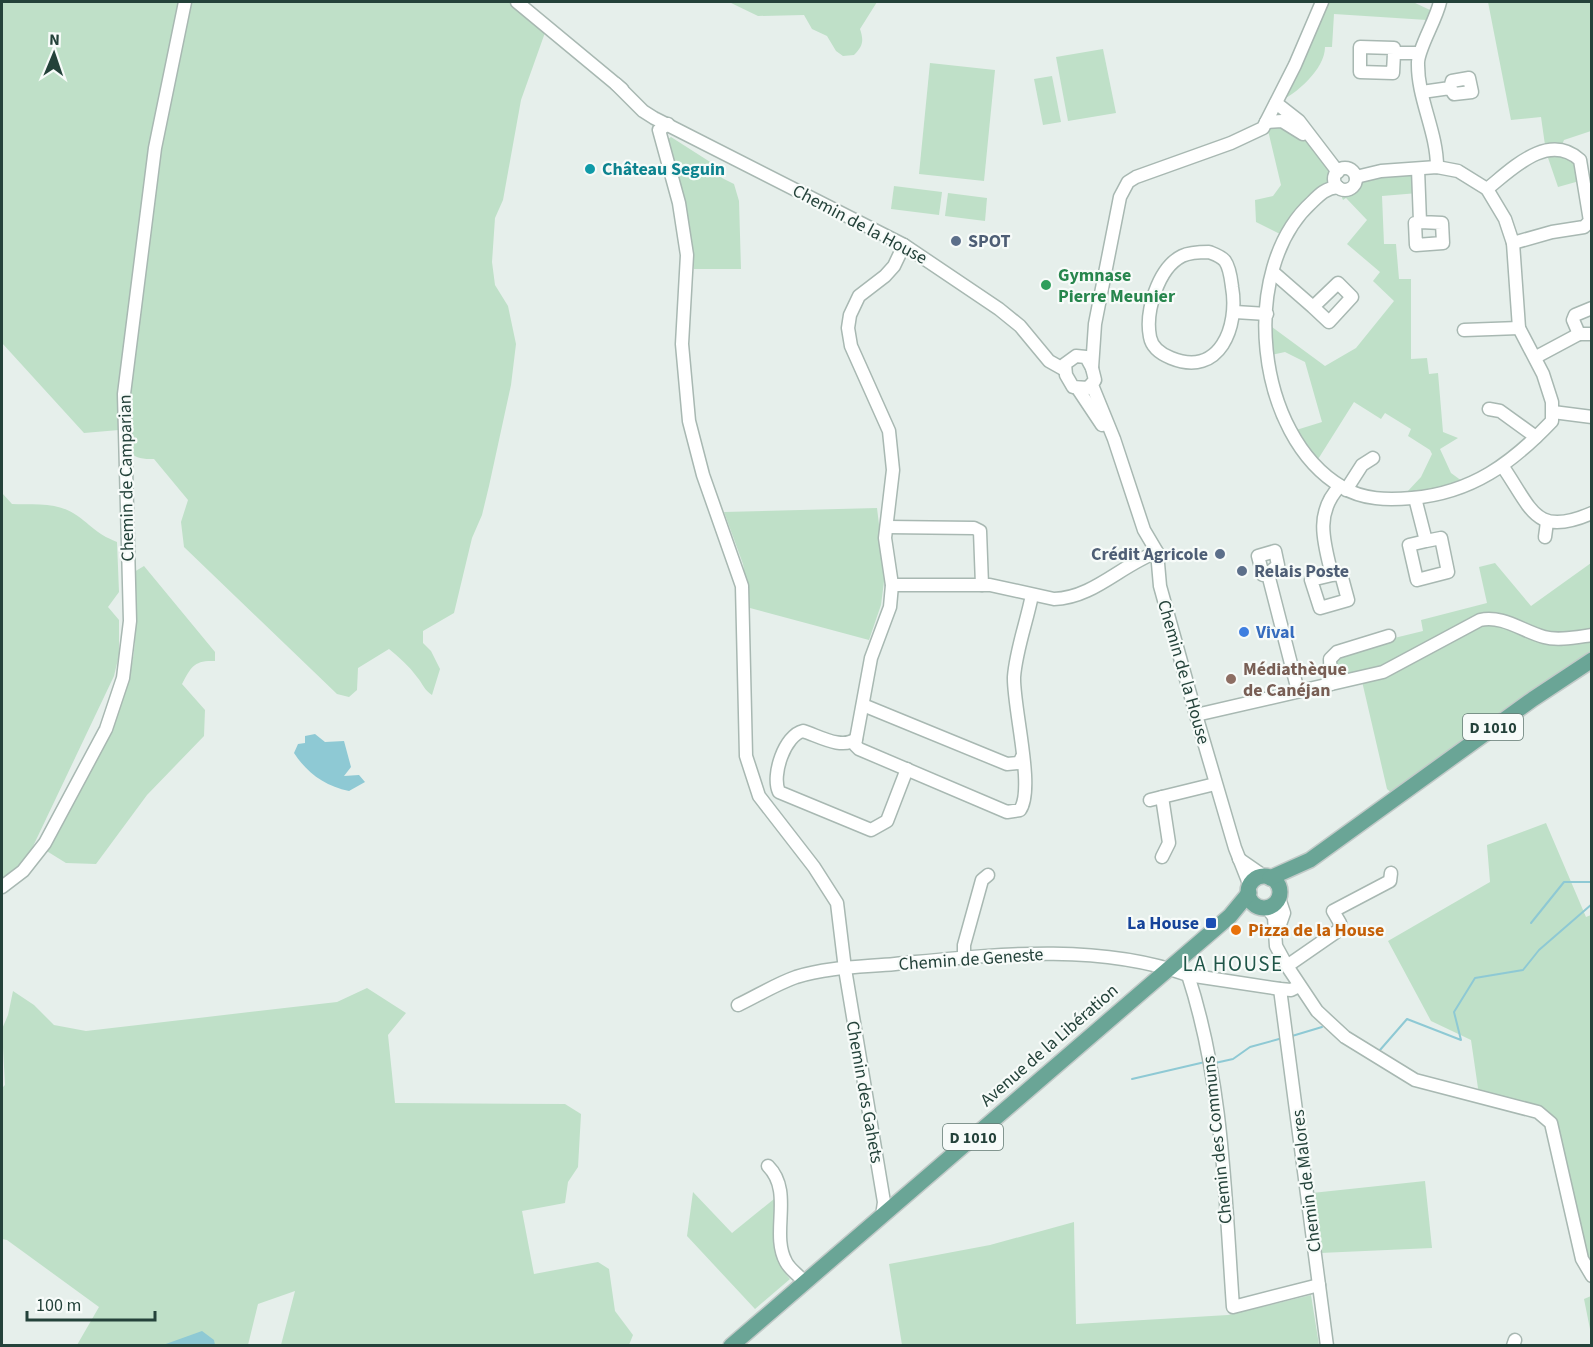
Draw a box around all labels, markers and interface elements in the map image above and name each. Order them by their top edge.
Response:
north arrow [24,24,84,84]
text: N [49,29,60,51]
place label: Château Seguin [602,157,725,182]
marker: Château Seguin [583,162,597,176]
street label: Chemin de la House [788,178,932,271]
place label: SPOT [968,229,1011,254]
marker: SPOT [949,234,963,248]
place label: Gymnase Pierre Meunier [1058,263,1176,309]
marker: Gymnase Pierre Meunier [1039,278,1053,292]
street label: Chemin de Camparian [113,394,140,562]
place label: Crédit Agricole [1091,542,1208,567]
marker: Crédit Agricole [1213,547,1227,561]
place label: Relais Poste [1254,559,1349,584]
marker: Relais Poste [1235,564,1249,578]
street label: Chemin de la House [1151,597,1216,747]
place label: Vival [1255,620,1295,645]
marker: Vival [1237,625,1251,639]
place label: Médiathèque de Canéjan [1243,657,1347,703]
marker: Médiathèque de Canéjan [1224,672,1238,686]
road number: D 1010 [1463,714,1523,740]
place label: La House [1127,911,1199,936]
marker: La House [1204,916,1218,930]
place label: Pizza de la House [1248,918,1384,943]
marker: Pizza de la House [1229,923,1243,937]
street label: Chemin de Geneste [898,942,1044,977]
district label: LA HOUSE [1182,949,1284,979]
street label: Avenue de la Libération [975,978,1124,1112]
street label: Chemin des Gahets [840,1019,889,1165]
street label: Chemin des Communs [1196,1055,1239,1225]
street label: Chemin de Malores [1285,1108,1328,1254]
road number: D 1010 [943,1124,1003,1150]
scale bar [27,1284,154,1322]
text: 100 m [36,1293,81,1318]

